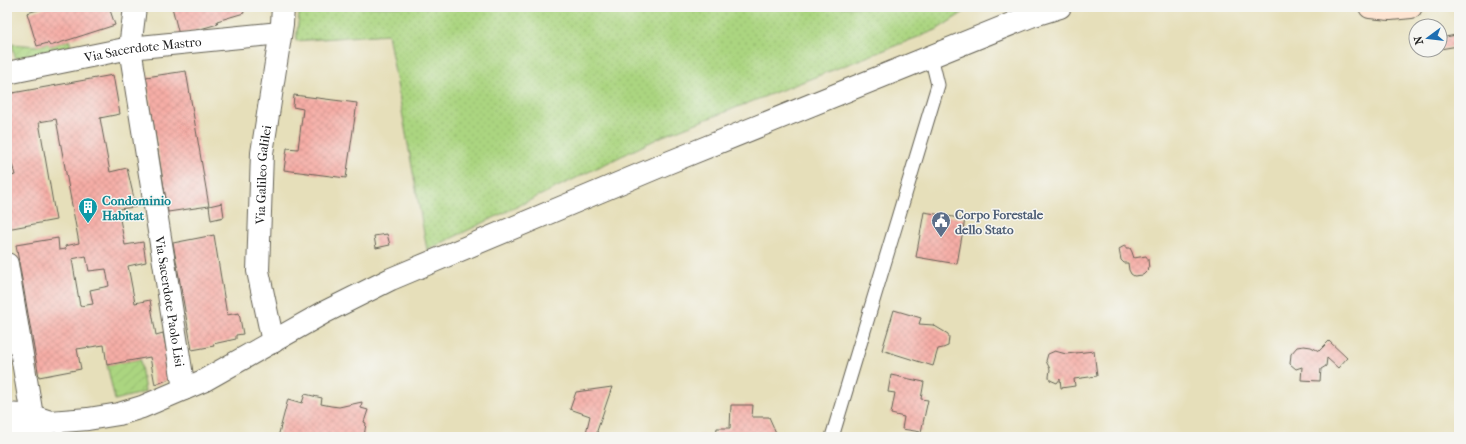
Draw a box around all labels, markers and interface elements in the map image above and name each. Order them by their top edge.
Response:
north arrow [1408,18,1448,58]
street label: Via Sacerdote Mastro [82,34,202,65]
text: N [1411,34,1426,46]
street label: Via Galileo Galilei [253,124,274,226]
place label: Condominio Habitat [102,193,171,223]
building icon: Condominio Habitat [77,196,99,224]
place label: Corpo Forestale dello Stato [955,207,1044,237]
public building icon: Corpo Forestale dello Stato [930,210,952,238]
street label: Via Sacerdote Paolo Lisi [152,234,187,368]

